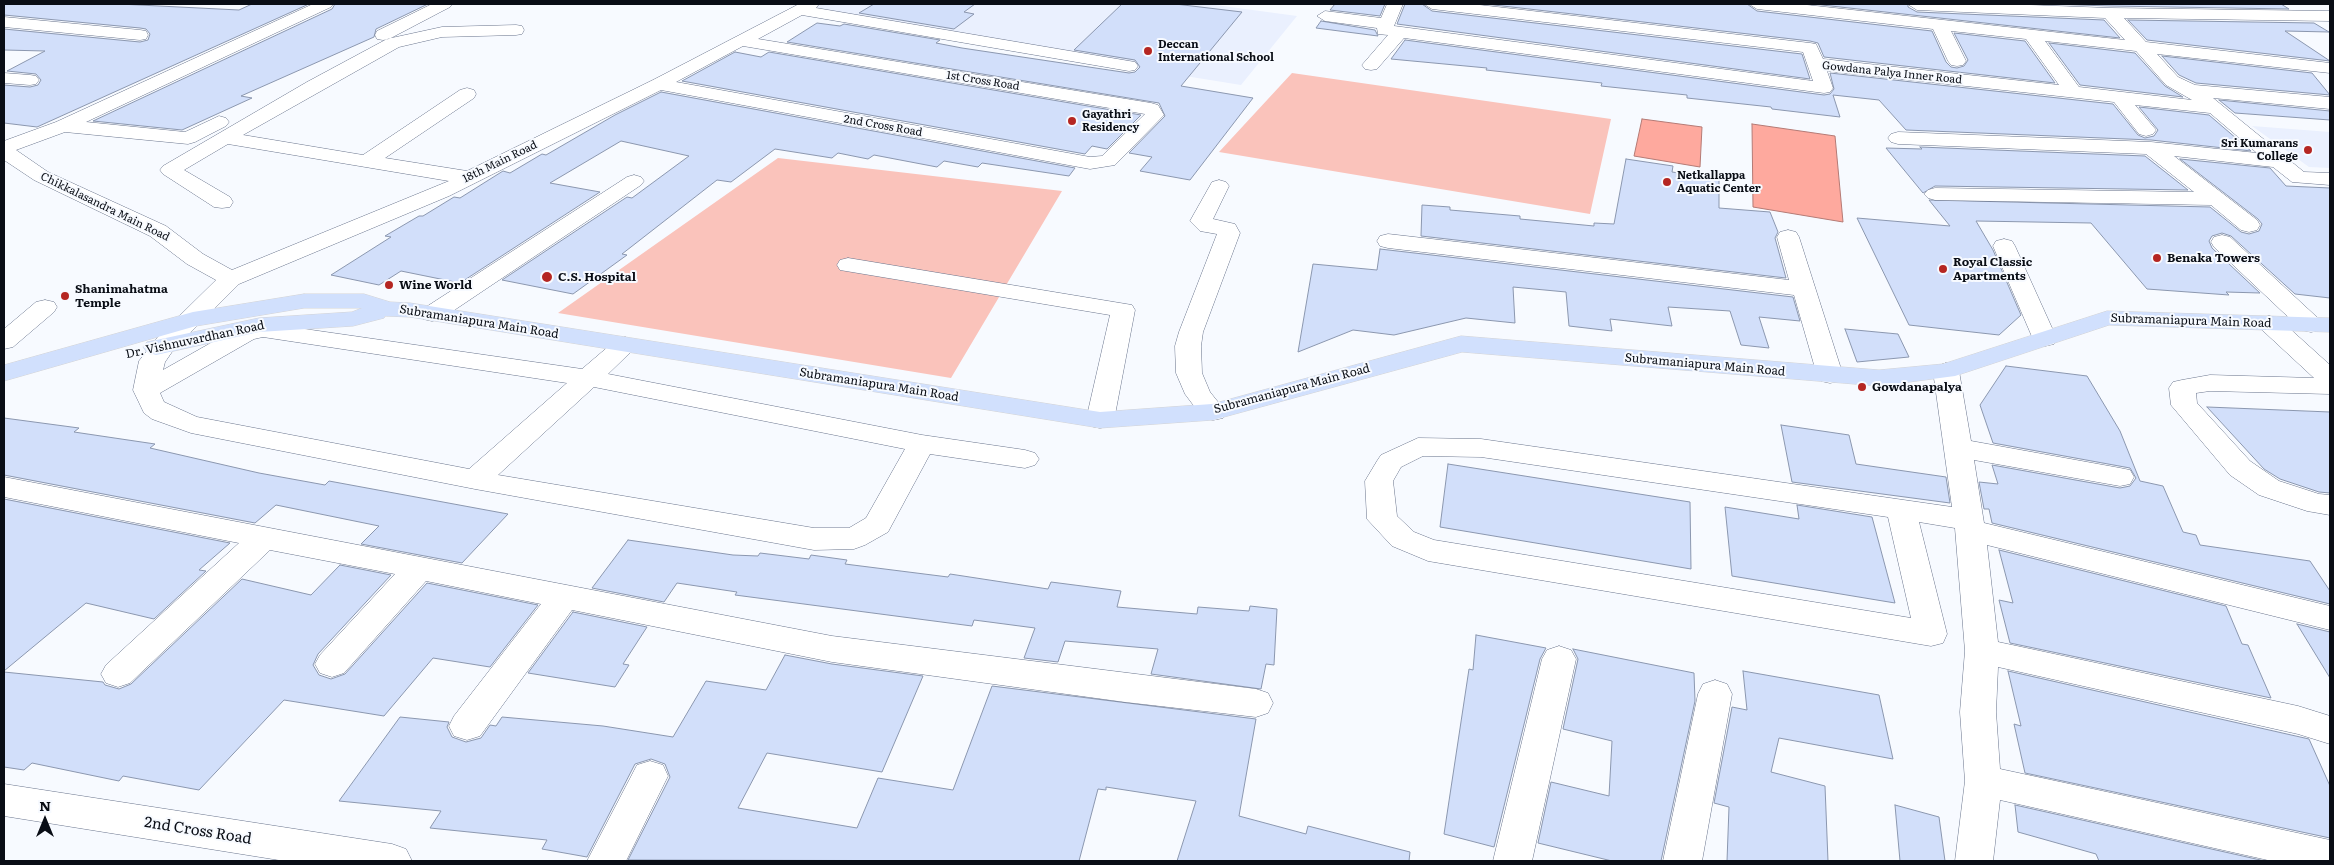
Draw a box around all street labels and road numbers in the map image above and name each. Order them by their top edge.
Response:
street label: Gowdana Palya Inner Road [1821,59,1963,87]
street label: 1st Cross Road [945,69,1021,93]
street label: 2nd Cross Road [843,113,923,139]
street label: 18th Main Road [461,138,539,186]
street label: Chikkalasandra Main Road [38,170,172,244]
street label: Subramaniapura Main Road [398,302,560,342]
street label: Subramaniapura Main Road [2110,311,2272,331]
street label: Dr. Vishnuvardhan Road [124,318,266,362]
street label: Subramaniapura Main Road [1624,351,1786,379]
street label: Subramaniapura Main Road [1212,361,1372,417]
street label: Subramaniapura Main Road [798,365,960,405]
street label: 2nd Cross Road [143,814,253,848]

